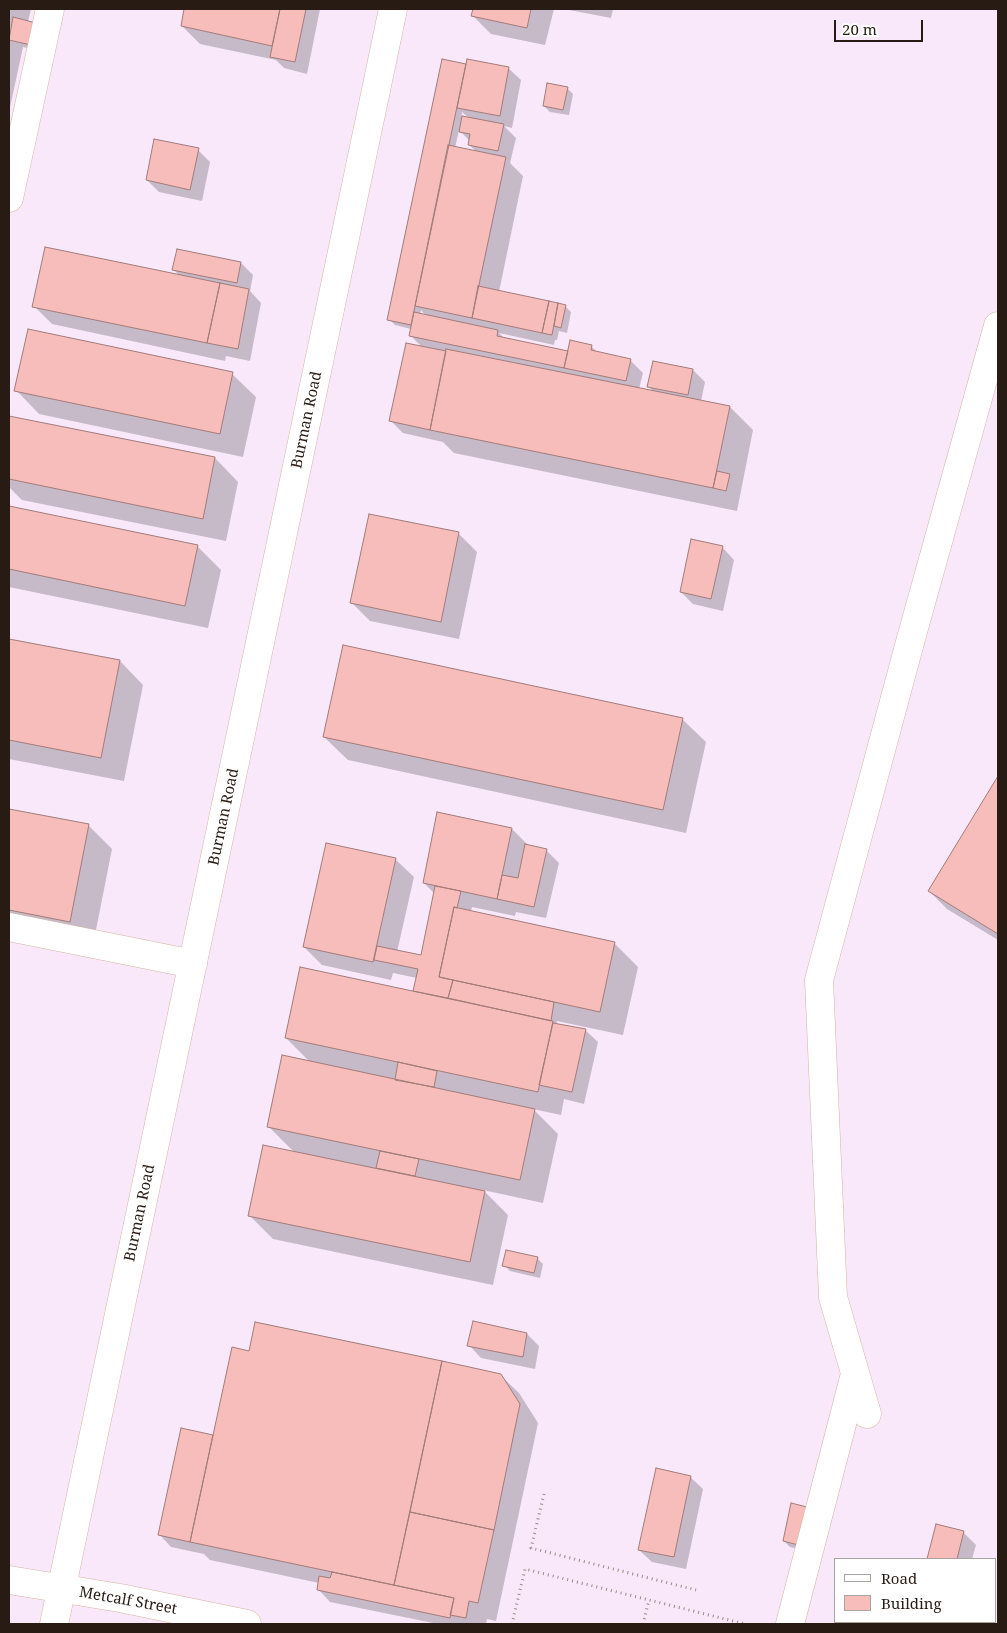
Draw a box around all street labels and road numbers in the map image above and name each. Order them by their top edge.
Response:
street label: Burman Road [288,370,326,470]
street label: Burman Road [205,767,243,867]
street label: Burman Road [121,1163,159,1263]
street label: Metcalf Street [78,1584,178,1618]

